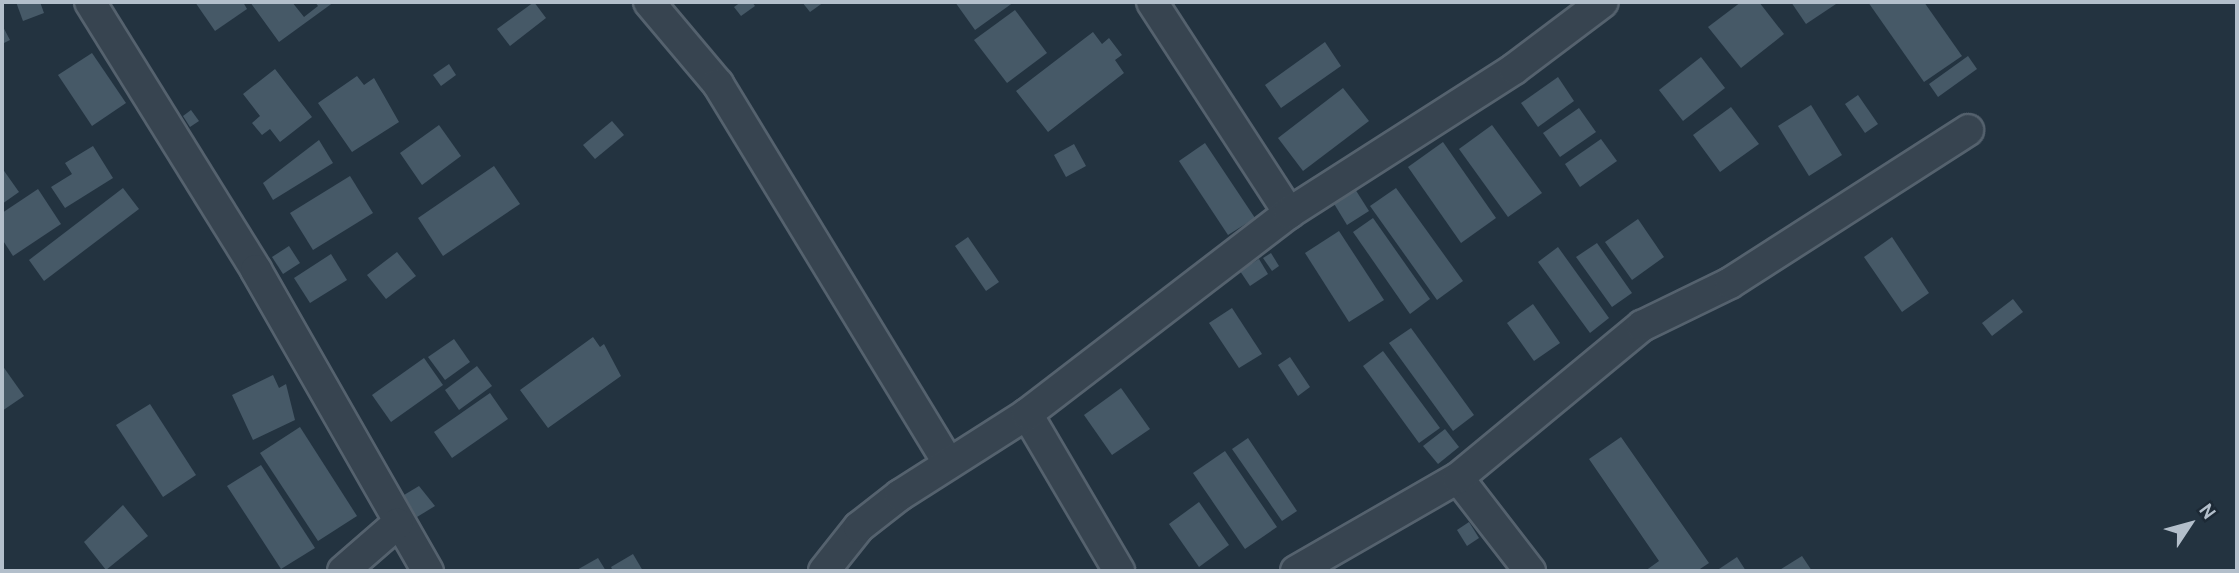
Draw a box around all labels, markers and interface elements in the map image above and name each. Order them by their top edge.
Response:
north arrow [2155,489,2225,559]
text: N [2194,499,2221,524]

